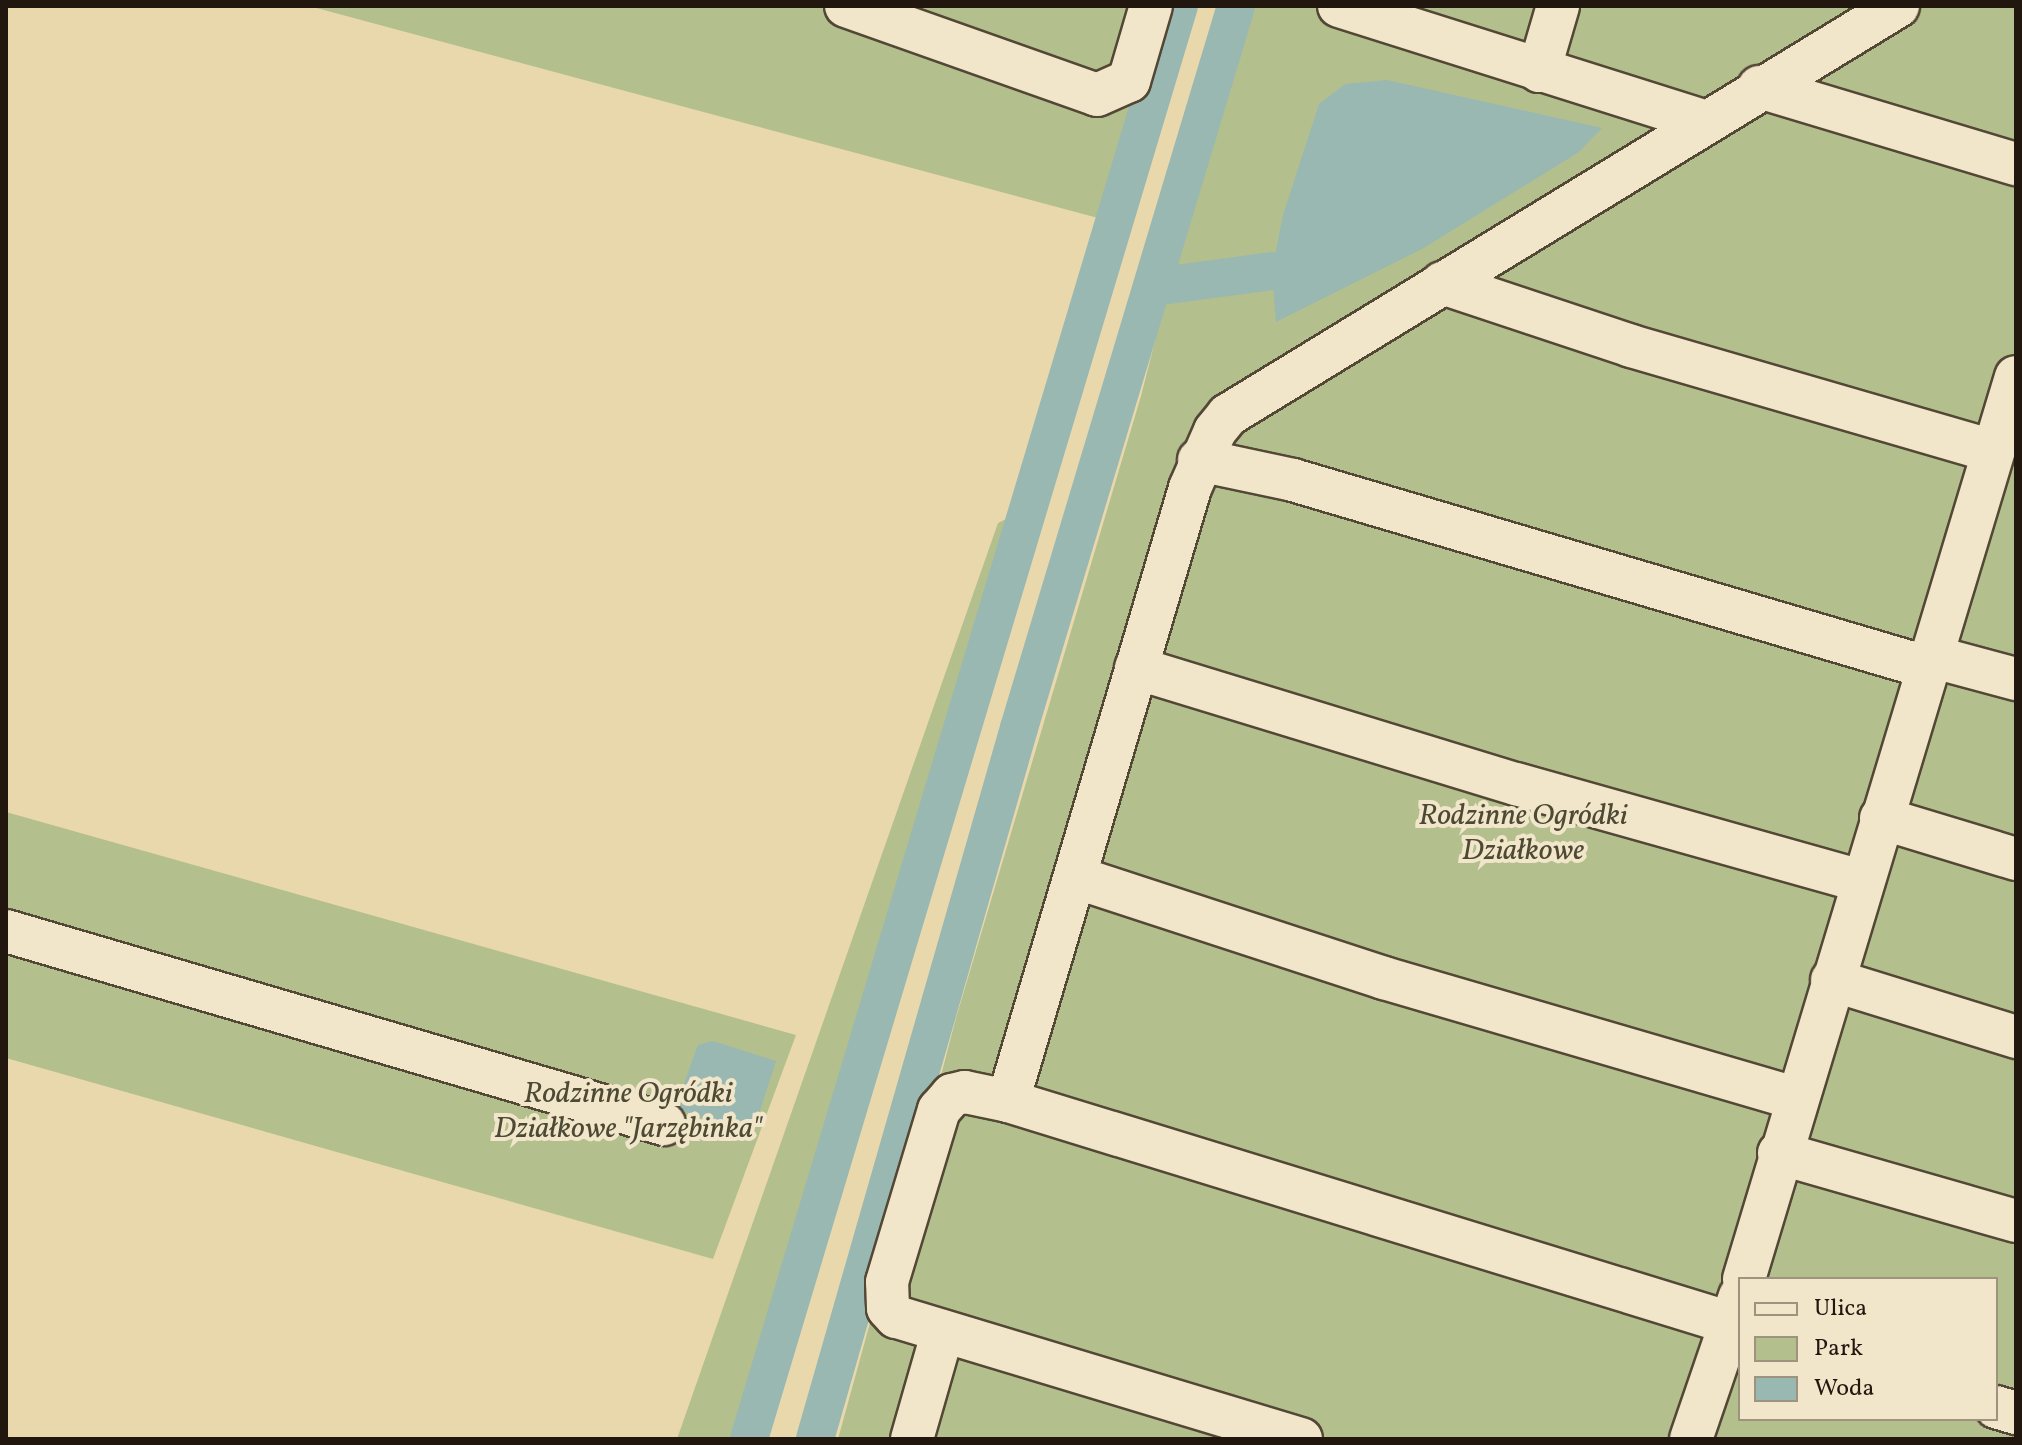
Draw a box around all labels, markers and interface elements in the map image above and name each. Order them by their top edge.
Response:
park label: Rodzinne Ogródki Działkowe [1419,798,1627,868]
park label: Rodzinne Ogródki Działkowe "Jarzębinka" [494,1076,762,1146]
legend [1738,1277,1998,1421]
text: Ulica [1814,1292,1867,1326]
text: Park [1814,1332,1863,1366]
text: Woda [1814,1372,1874,1406]

